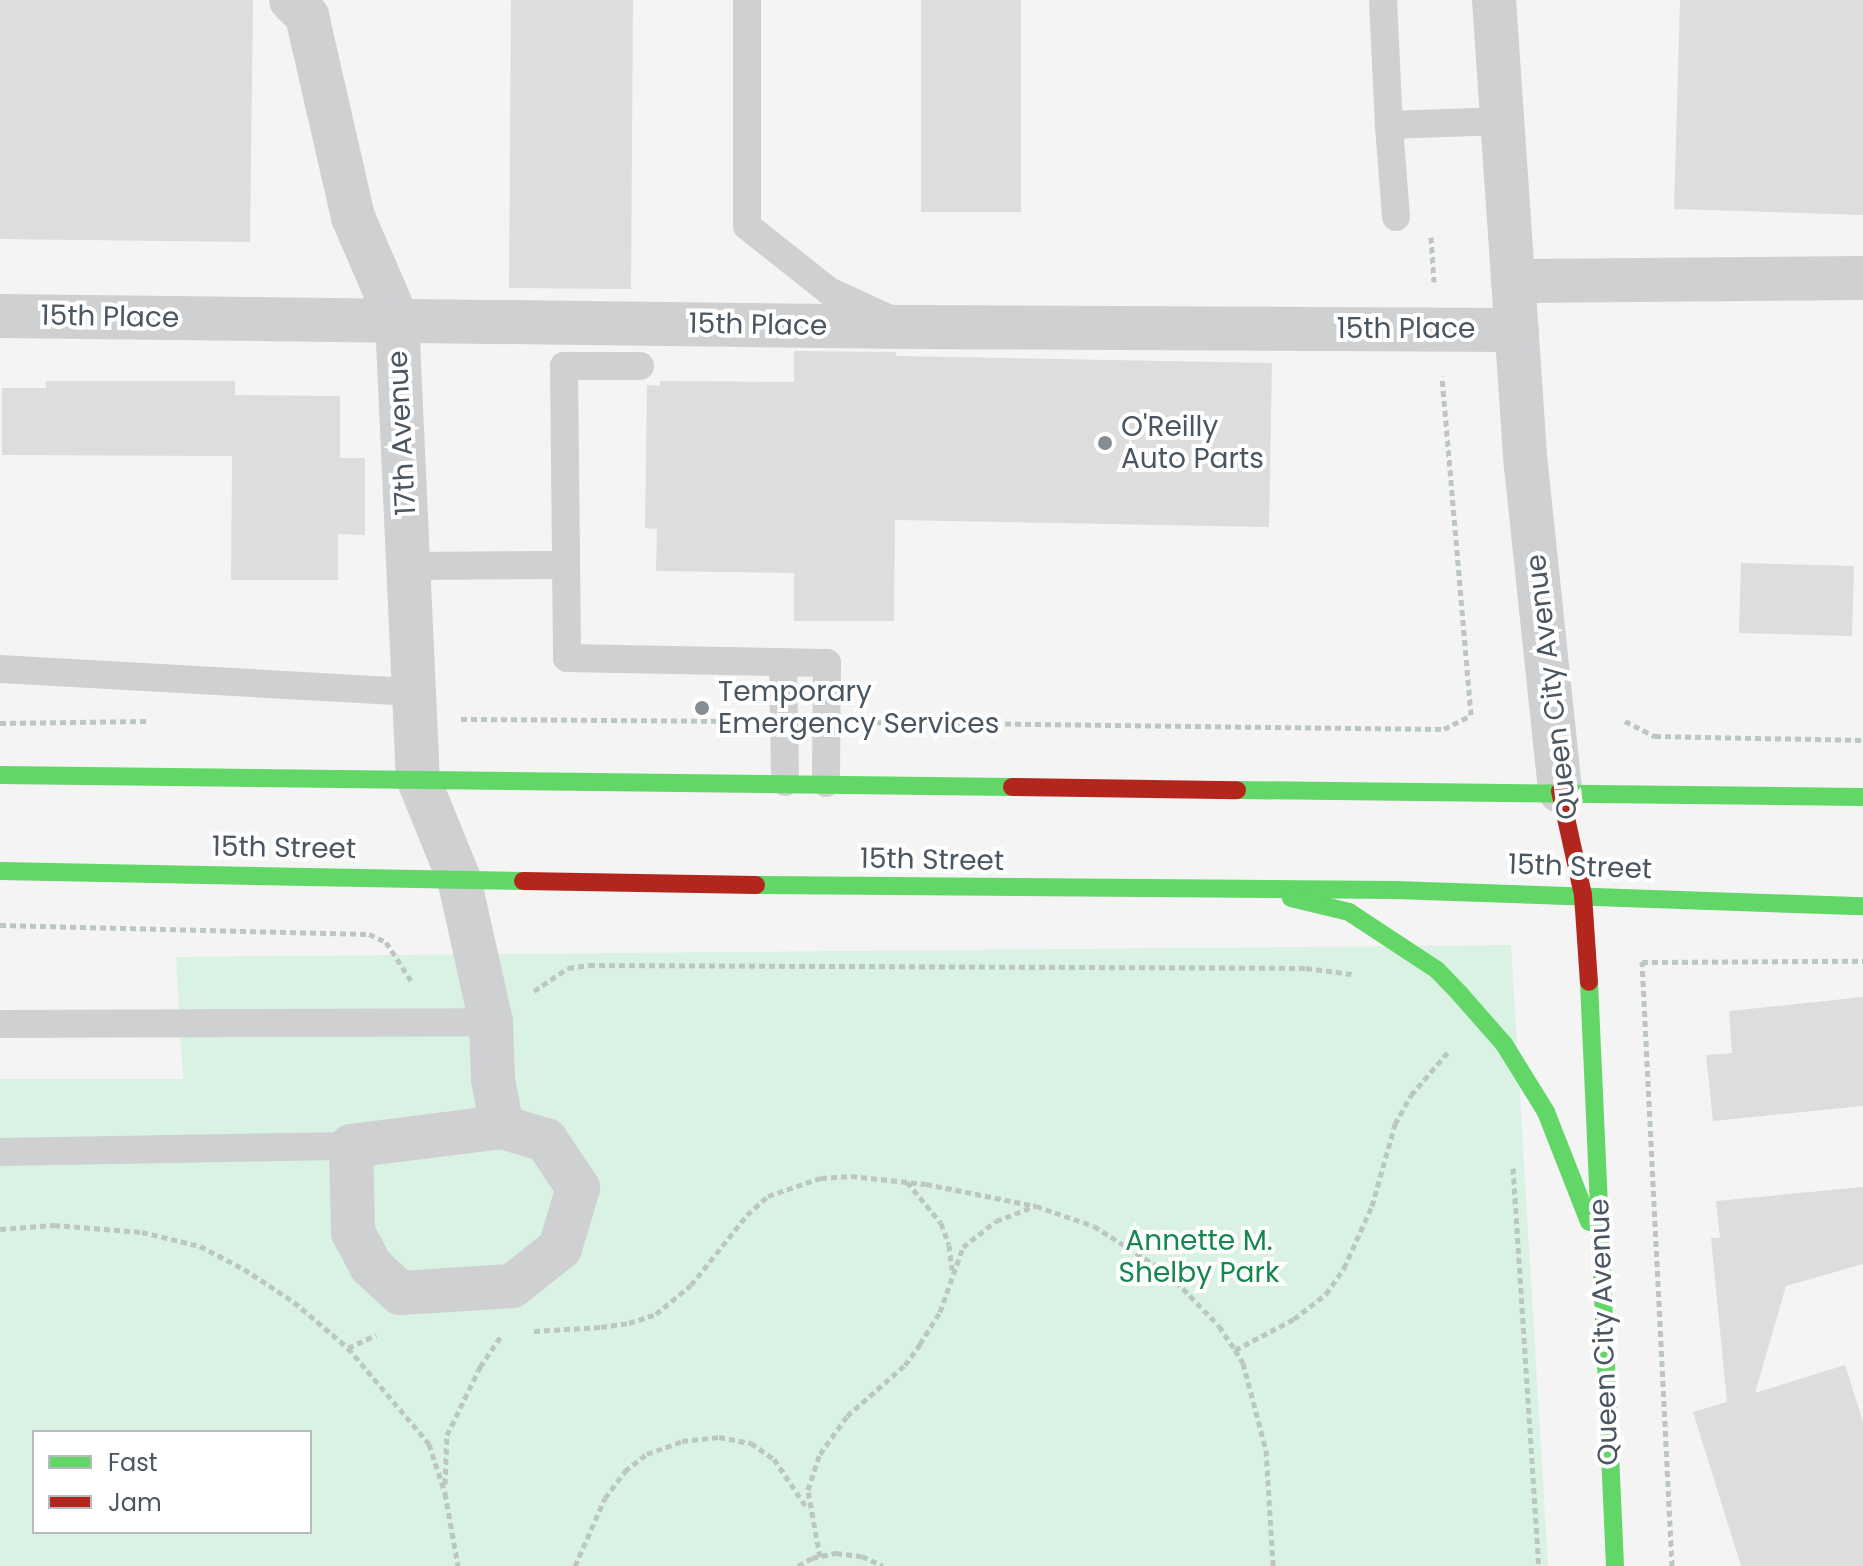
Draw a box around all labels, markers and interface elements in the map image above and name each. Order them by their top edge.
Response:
street label: 15th Place [40,299,180,335]
street label: 15th Place [688,307,828,343]
street label: 15th Place [1337,312,1475,346]
street label: 17th Avenue [381,350,423,516]
place label: O'Reilly Auto Parts [1121,410,1264,476]
marker: O'Reilly Auto Parts [1096,434,1114,452]
street label: Queen City Avenue [1519,552,1585,822]
place label: Temporary Emergency Services [718,675,999,741]
marker: Temporary Emergency Services [693,699,711,717]
street label: 15th Street [212,830,356,866]
street label: 15th Street [860,842,1004,878]
street label: 15th Street [1507,848,1653,886]
street label: Queen City Avenue [1583,1198,1625,1466]
park label: Annette M. Shelby Park [1119,1224,1279,1290]
legend [32,1430,312,1534]
text: Fast [108,1446,158,1479]
text: Jam [108,1486,162,1519]

